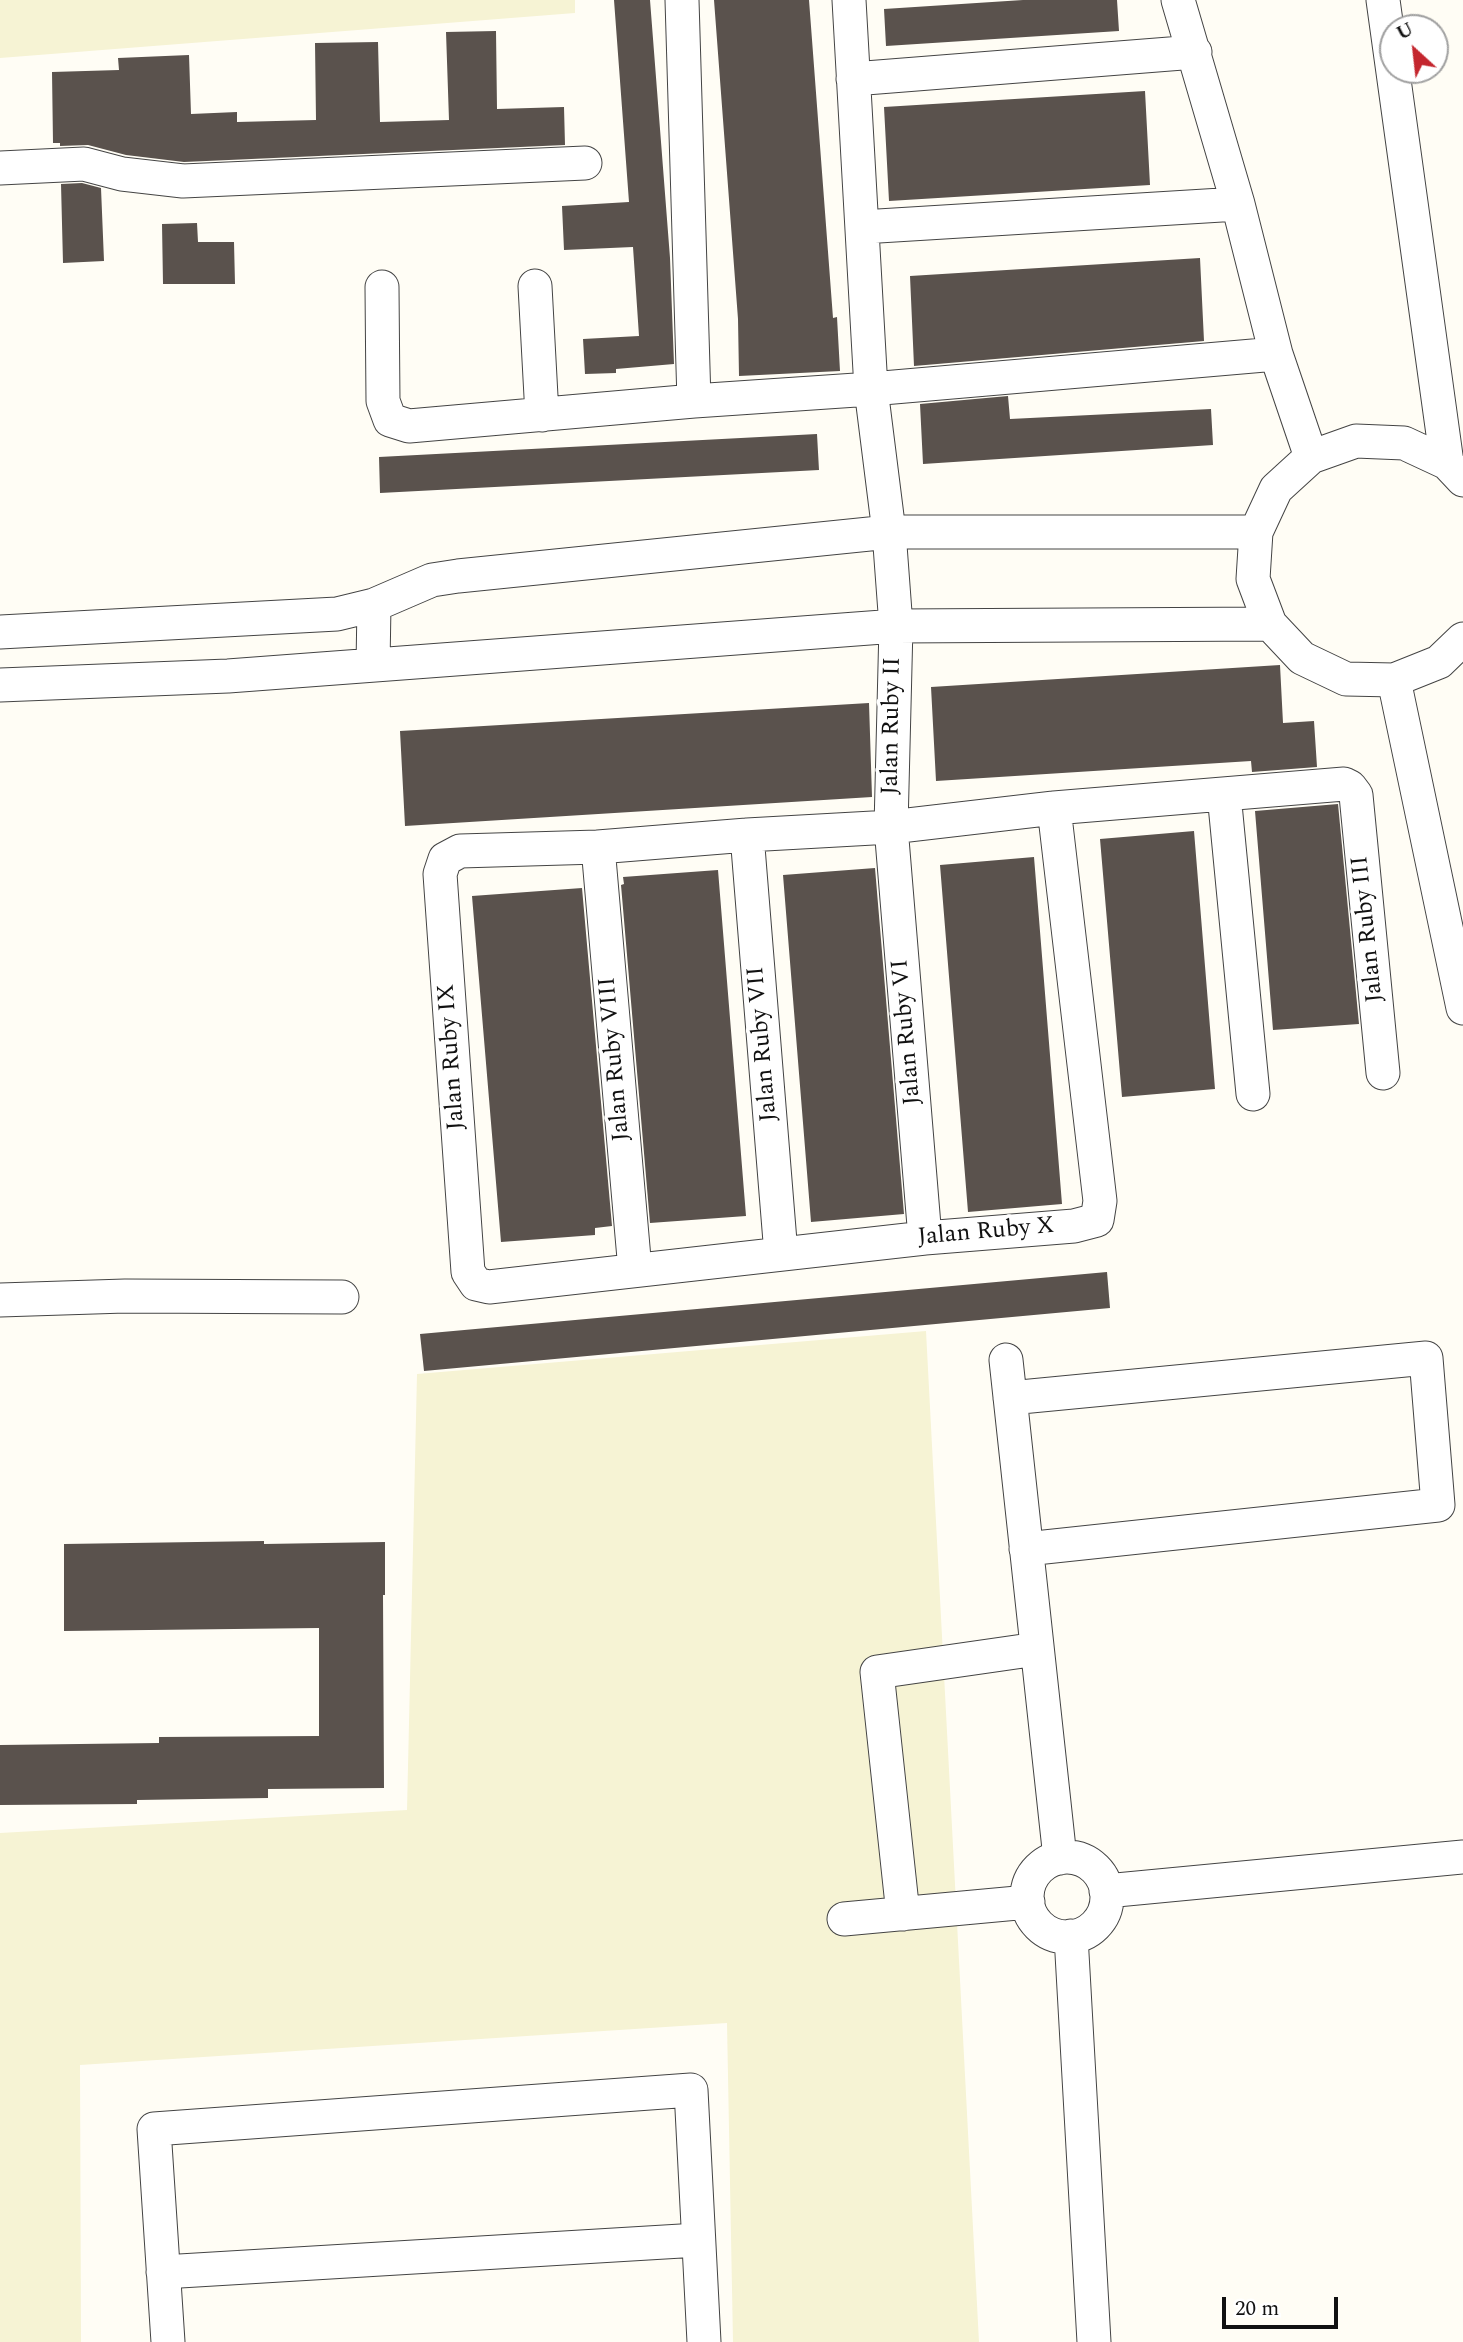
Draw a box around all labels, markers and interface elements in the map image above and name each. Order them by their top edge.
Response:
north arrow [1379,14,1449,84]
text: U [1391,15,1419,48]
street label: Jalan Ruby II [877,657,909,795]
street label: Jalan Ruby III [1347,854,1391,1004]
street label: Jalan Ruby VI [887,958,929,1106]
street label: Jalan Ruby VII [743,965,785,1123]
street label: Jalan Ruby VIII [594,975,638,1143]
street label: Jalan Ruby IX [434,983,472,1131]
street label: Jalan Ruby X [916,1213,1056,1253]
scale bar [1225,2282,1340,2326]
text: 20 m [1235,2293,1279,2325]

